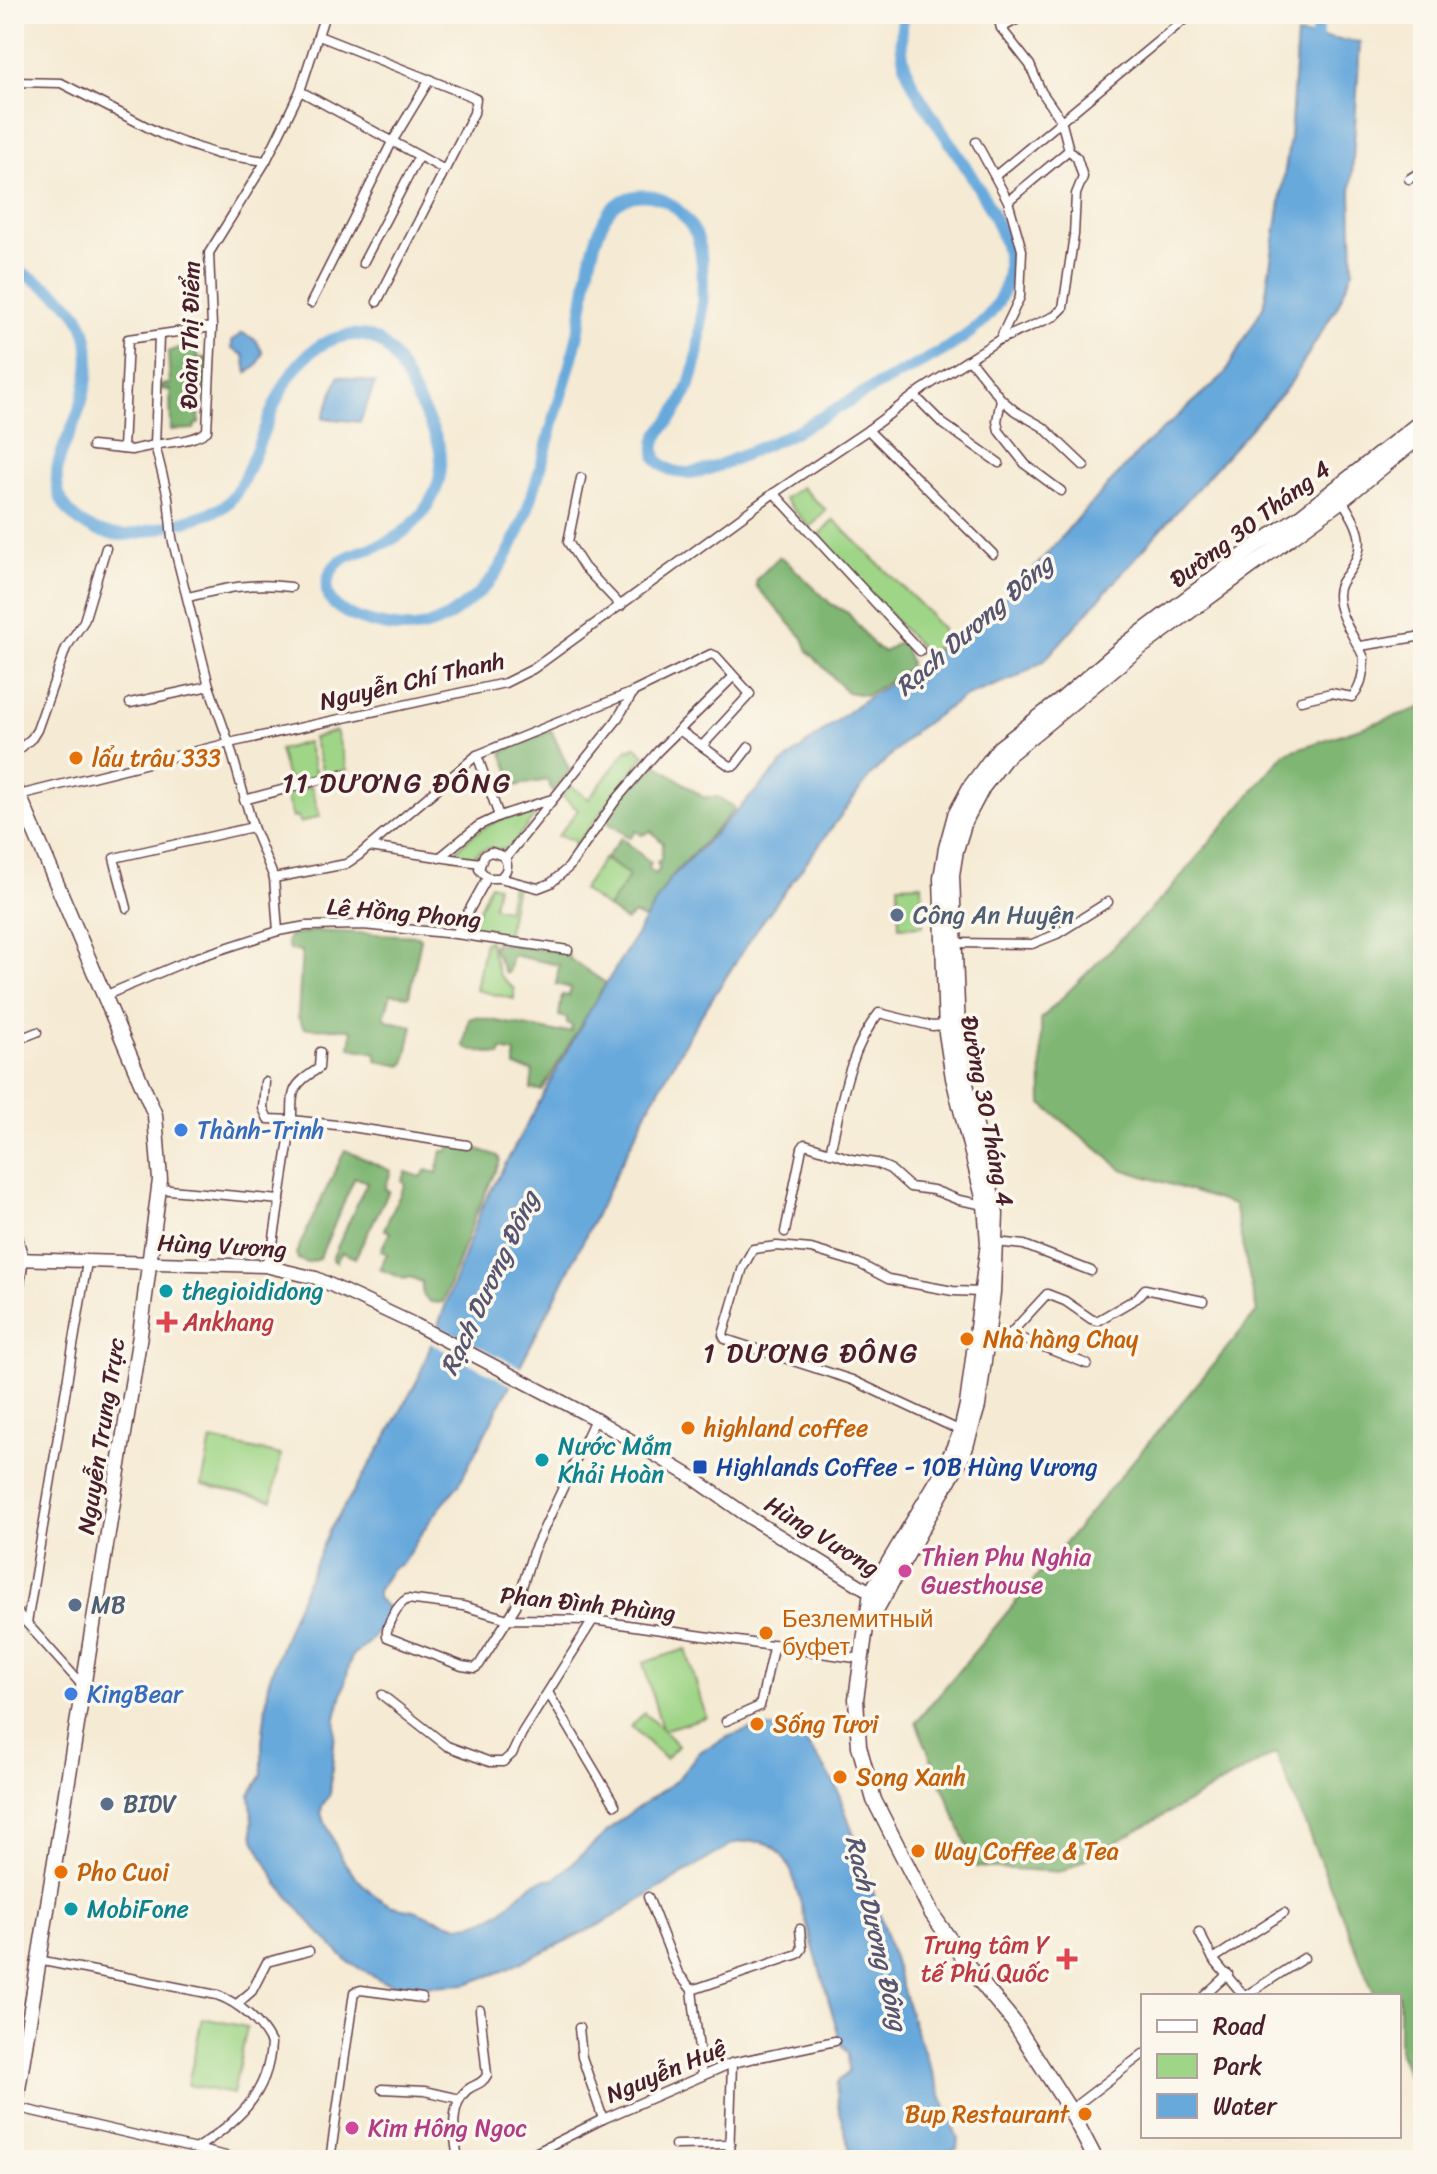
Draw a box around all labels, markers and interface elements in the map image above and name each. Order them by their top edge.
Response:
street label: Đoàn Thị Điểm [168,260,212,410]
street label: Đường 30 Tháng 4 [1160,449,1340,599]
water label: Rạch Dương Đông [884,541,1066,708]
street label: Nguyễn Chí Thanh [315,639,509,723]
place label: lẩu trâu 333 [92,737,221,779]
marker: lẩu trâu 333 [67,749,85,767]
district label: 11 DƯƠNG ĐÔNG [282,758,512,807]
street label: Lê Hồng Phong [325,885,483,941]
place label: Công An Huyện [913,894,1074,936]
marker: Công An Huyện [888,906,906,924]
street label: Đường 30 Tháng 4 [948,1012,1026,1210]
place label: Thành-Trinh [197,1109,324,1151]
marker: Thành-Trinh [172,1121,190,1139]
water label: Rạch Dương Đông [426,1181,553,1383]
street label: Hùng Vương [156,1222,288,1270]
place label: thegioididong [182,1270,324,1312]
marker: thegioididong [157,1282,175,1300]
place label: Ankhang [182,1301,274,1343]
marker: Ankhang [158,1313,176,1331]
place label: Nhà hàng Chay [983,1318,1139,1360]
district label: 1 DƯƠNG ĐÔNG [703,1328,919,1377]
marker: Nhà hàng Chay [958,1330,976,1348]
street label: Nguyễn Trung Trực [65,1335,137,1537]
place label: highland coffee [703,1407,868,1449]
marker: highland coffee [679,1419,697,1437]
place label: Nước Mắm Khải Hoàn [558,1425,672,1495]
place label: Highlands Coffee - 10B Hùng Vương [716,1446,1098,1488]
marker: Nước Mắm Khải Hoàn [533,1451,551,1469]
marker: Highlands Coffee - 10B Hùng Vương [691,1458,709,1476]
street label: Hùng Vương [756,1484,888,1588]
place label: Thien Phu Nghia Guesthouse [921,1536,1092,1606]
marker: Thien Phu Nghia Guesthouse [896,1562,914,1580]
street label: Phan Đình Phùng [498,1574,678,1634]
place label: MB [91,1584,126,1626]
marker: MB [66,1596,84,1614]
place label: Безлемитный буфет [782,1598,933,1668]
marker: Безлемитный буфет [757,1624,775,1642]
place label: KingBear [87,1673,184,1715]
marker: KingBear [62,1685,80,1703]
place label: Sống Tươi [773,1703,880,1745]
marker: Sống Tươi [748,1715,766,1733]
place label: Song Xanh [856,1756,966,1798]
marker: Song Xanh [831,1768,849,1786]
place label: BIDV [123,1783,177,1825]
marker: BIDV [98,1795,116,1813]
place label: Way Coffee & Tea [934,1830,1119,1872]
water label: Rạch Dương Đông [832,1831,922,2037]
marker: Way Coffee & Tea [909,1842,927,1860]
place label: Pho Cuoi [77,1851,170,1893]
marker: Pho Cuoi [52,1863,70,1881]
place label: MobiFone [87,1888,189,1930]
marker: MobiFone [62,1900,80,1918]
place label: Trung tâm Y tế Phú Quốc [921,1924,1051,1994]
marker: Trung tâm Y tế Phú Quốc [1056,1948,1078,1970]
legend [1141,1994,1401,2138]
text: Road [1213,2005,1267,2047]
street label: Nguyễn Huệ [599,2026,734,2115]
text: Park [1213,2045,1262,2087]
text: Water [1213,2085,1278,2127]
place label: Bup Restaurant [905,2093,1070,2135]
marker: Bup Restaurant [1076,2105,1094,2123]
place label: Kim Hông Ngoc [368,2107,528,2149]
marker: Kim Hông Ngoc [343,2119,361,2137]

